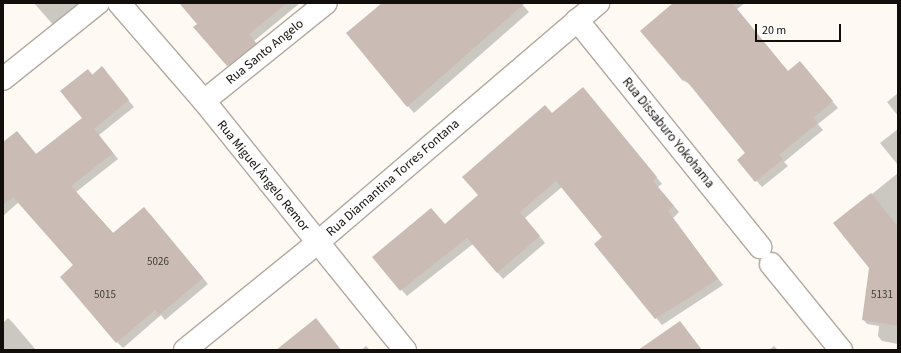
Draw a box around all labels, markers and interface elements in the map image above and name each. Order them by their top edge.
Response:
street label: Rua Santo Angelo [223,16,307,88]
scale bar [757,16,843,42]
text: 20 m [762,22,786,39]
street label: Rua Dissaburo Yokohama [619,75,717,191]
street label: Rua Diamantina Torres Fontana [323,116,463,240]
street label: Rua Miguel Ângelo Remor [213,117,313,235]
house number: 5026 [147,255,169,269]
house number: 5015 [94,288,116,302]
house number: 5131 [871,288,893,302]

